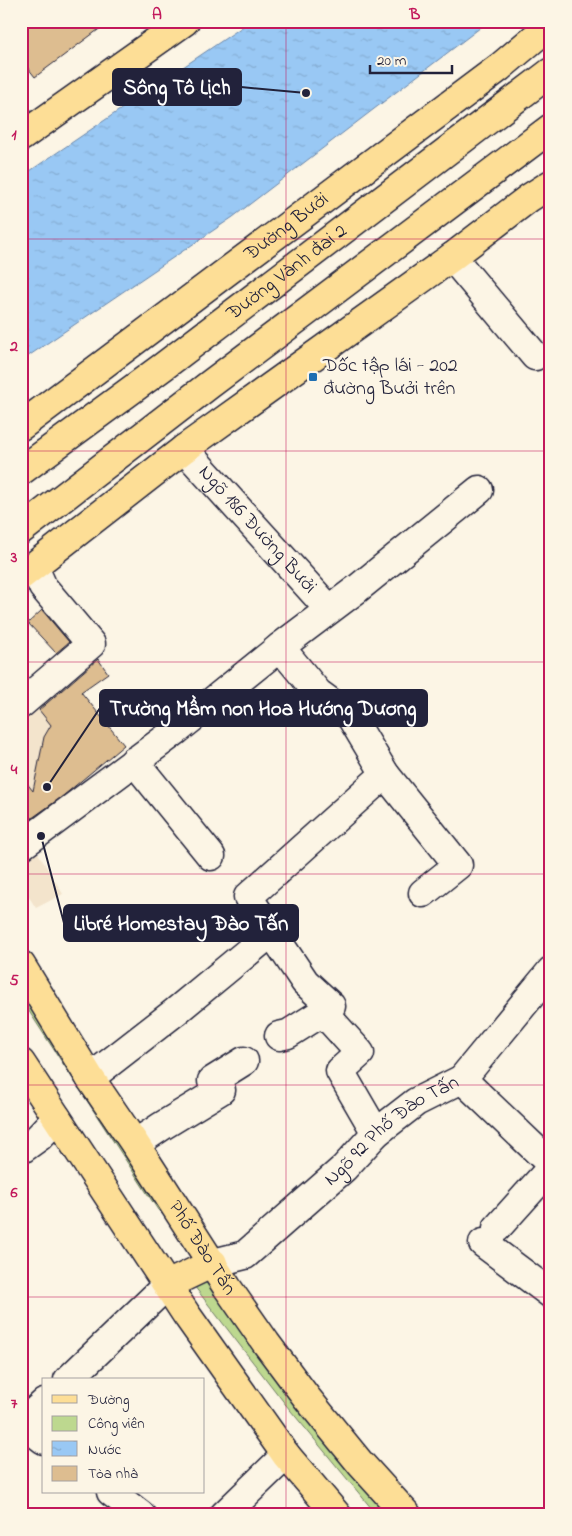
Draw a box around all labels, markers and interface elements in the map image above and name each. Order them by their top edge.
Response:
text: A [152,3,162,27]
text: B [409,3,421,27]
scale bar [370,42,452,74]
text: 20 m [377,50,407,72]
callout: Sông Tô Lịch [113,69,241,105]
text: Sông Tô Lịch [123,74,231,106]
text: 1 [11,123,17,147]
street label: Đường Bưởi [237,186,335,269]
street label: Đường Vành đai 2 [220,217,354,328]
text: 2 [9,335,18,359]
place label: Dốc tập lái - 202 đường Bưởi trên [322,352,458,405]
marker: Dốc tập lái - 202 đường Bưởi trên [307,371,319,383]
street label: Ngõ 186 Đường Bưởi [191,459,323,601]
text: 3 [10,546,18,570]
callout: Trường Mầm non Hoa Hướng Dương [100,690,427,726]
text: Trường Mầm non Hoa Hướng Dương [110,695,416,727]
text: 4 [10,758,18,782]
callout: Libré Homestay Đào Tấn [64,905,298,941]
text: Libré Homestay Đào Tấn [74,910,288,942]
text: 5 [9,969,19,993]
street label: Ngõ 92 Phố Đào Tấn [318,1068,464,1193]
text: 6 [9,1181,18,1205]
street label: Phố Đào Tấn [161,1195,243,1302]
legend [42,1378,205,1494]
text: Đường [87,1389,130,1412]
text: 7 [11,1392,18,1416]
text: Công viên [88,1413,145,1436]
text: Nước [88,1439,121,1461]
text: Tòa nhà [88,1463,138,1485]

